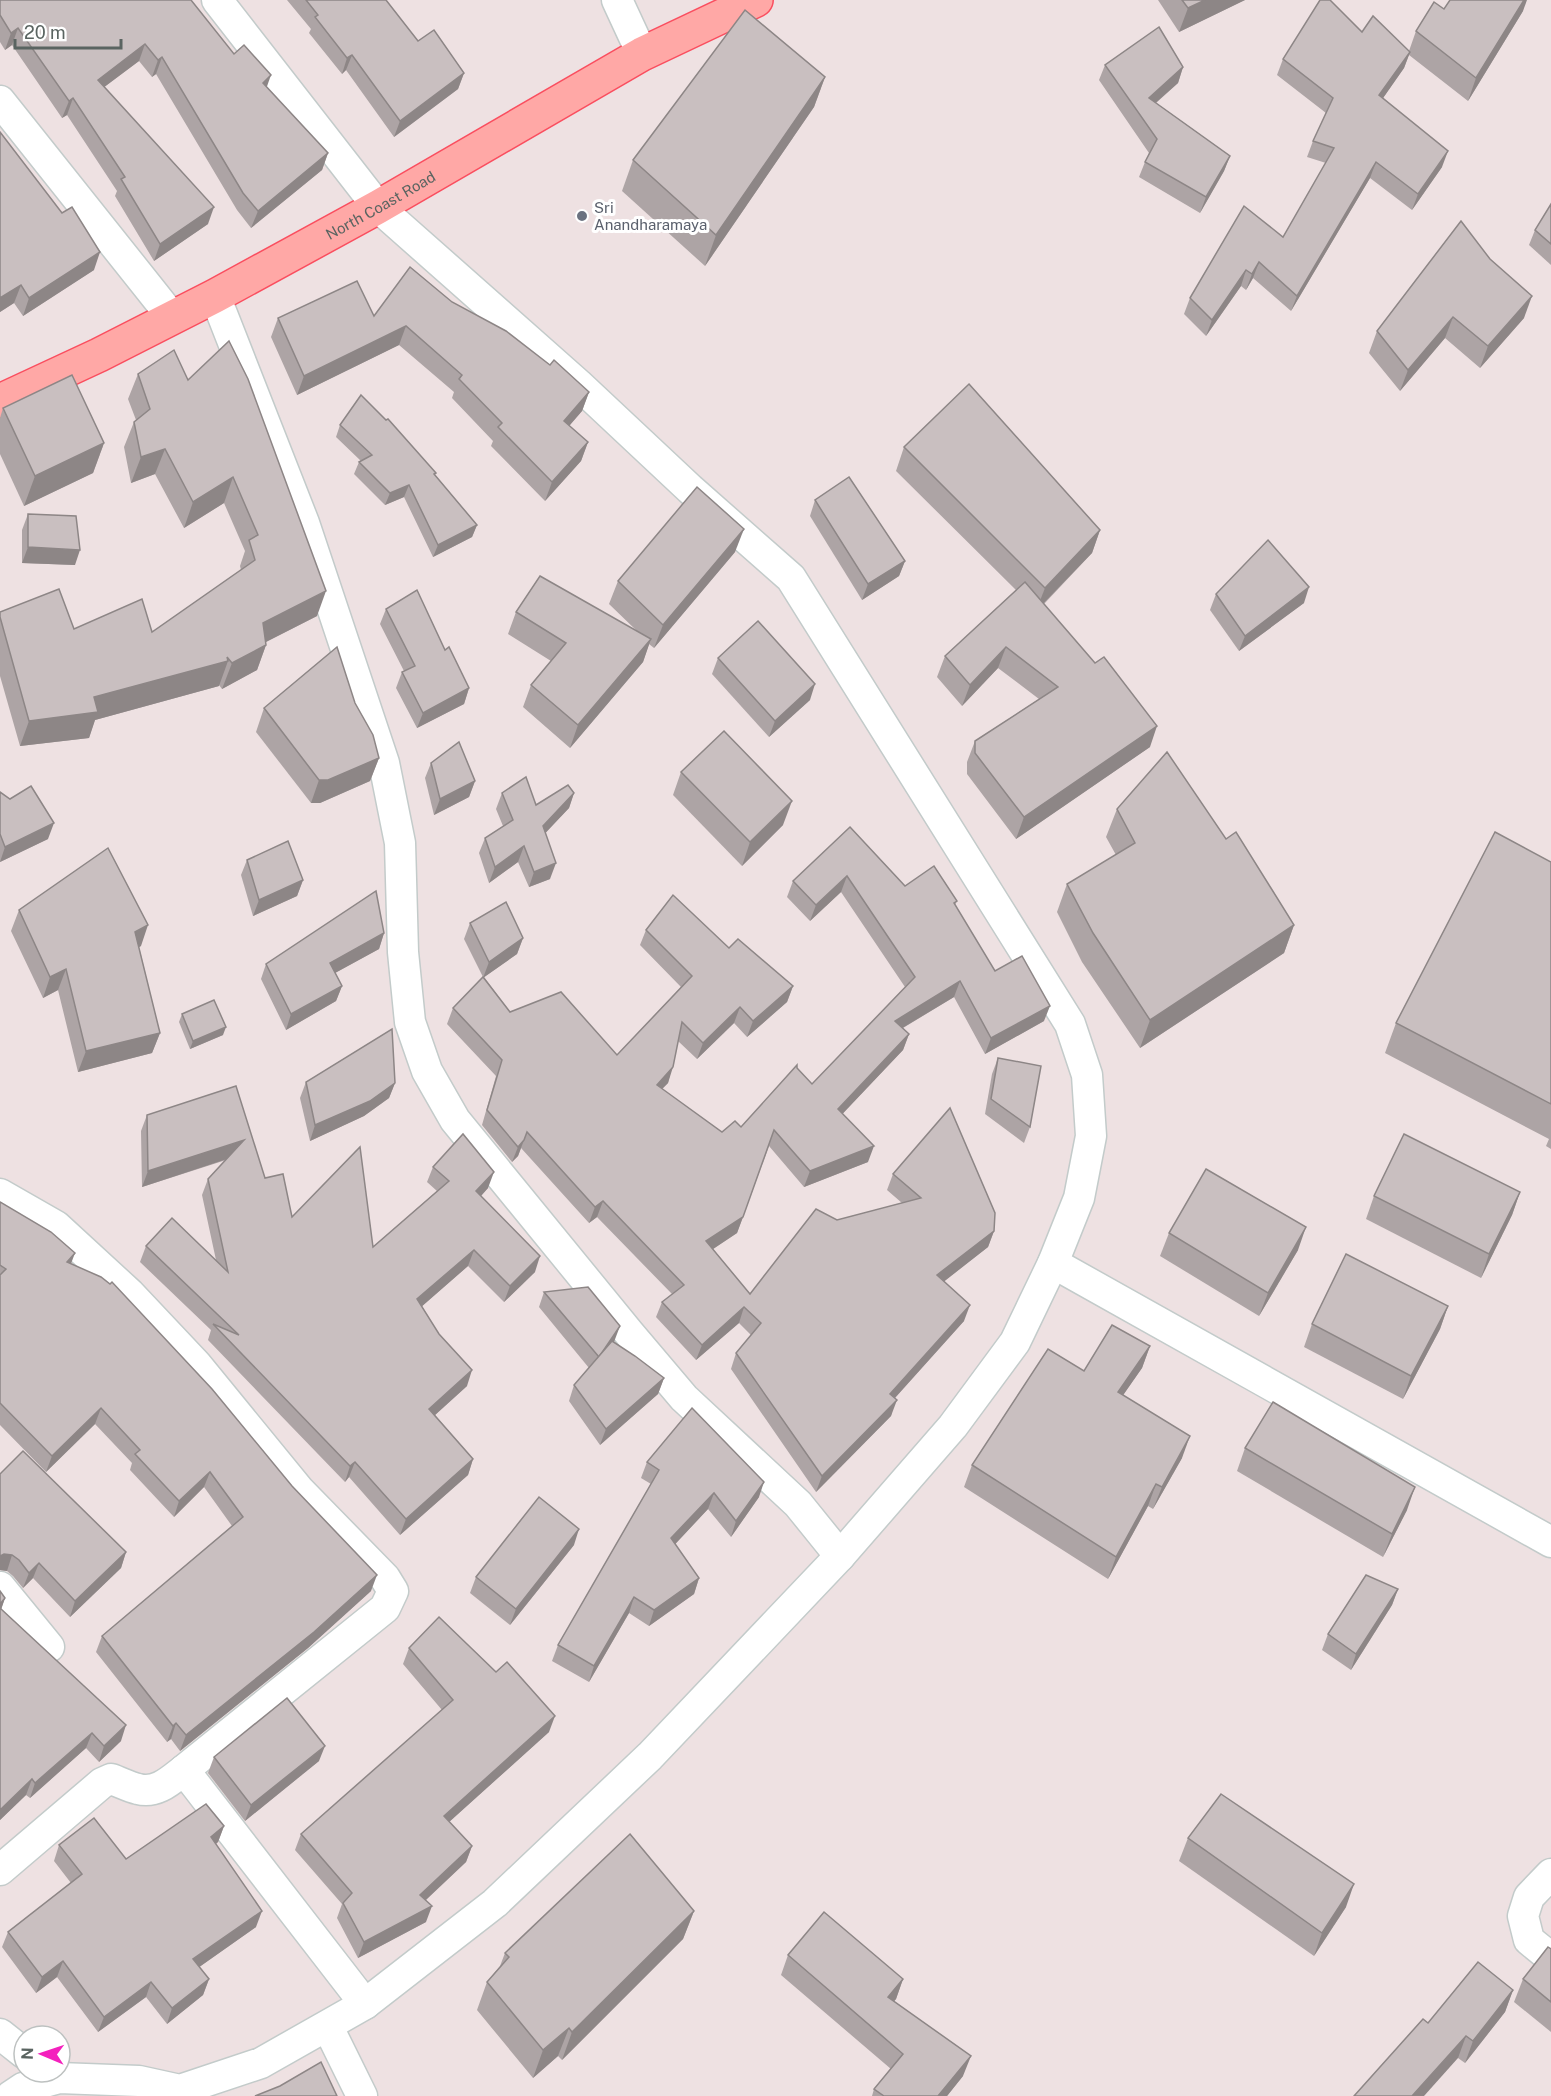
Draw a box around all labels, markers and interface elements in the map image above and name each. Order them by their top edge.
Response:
scale bar [15,12,122,50]
text: 20 m [24,22,66,43]
street label: North Coast Road [323,167,438,242]
place label: Sri Anandharamaya [594,199,707,233]
marker: Sri Anandharamaya [575,209,589,223]
north arrow [12,2024,72,2084]
text: N [18,2047,37,2060]

